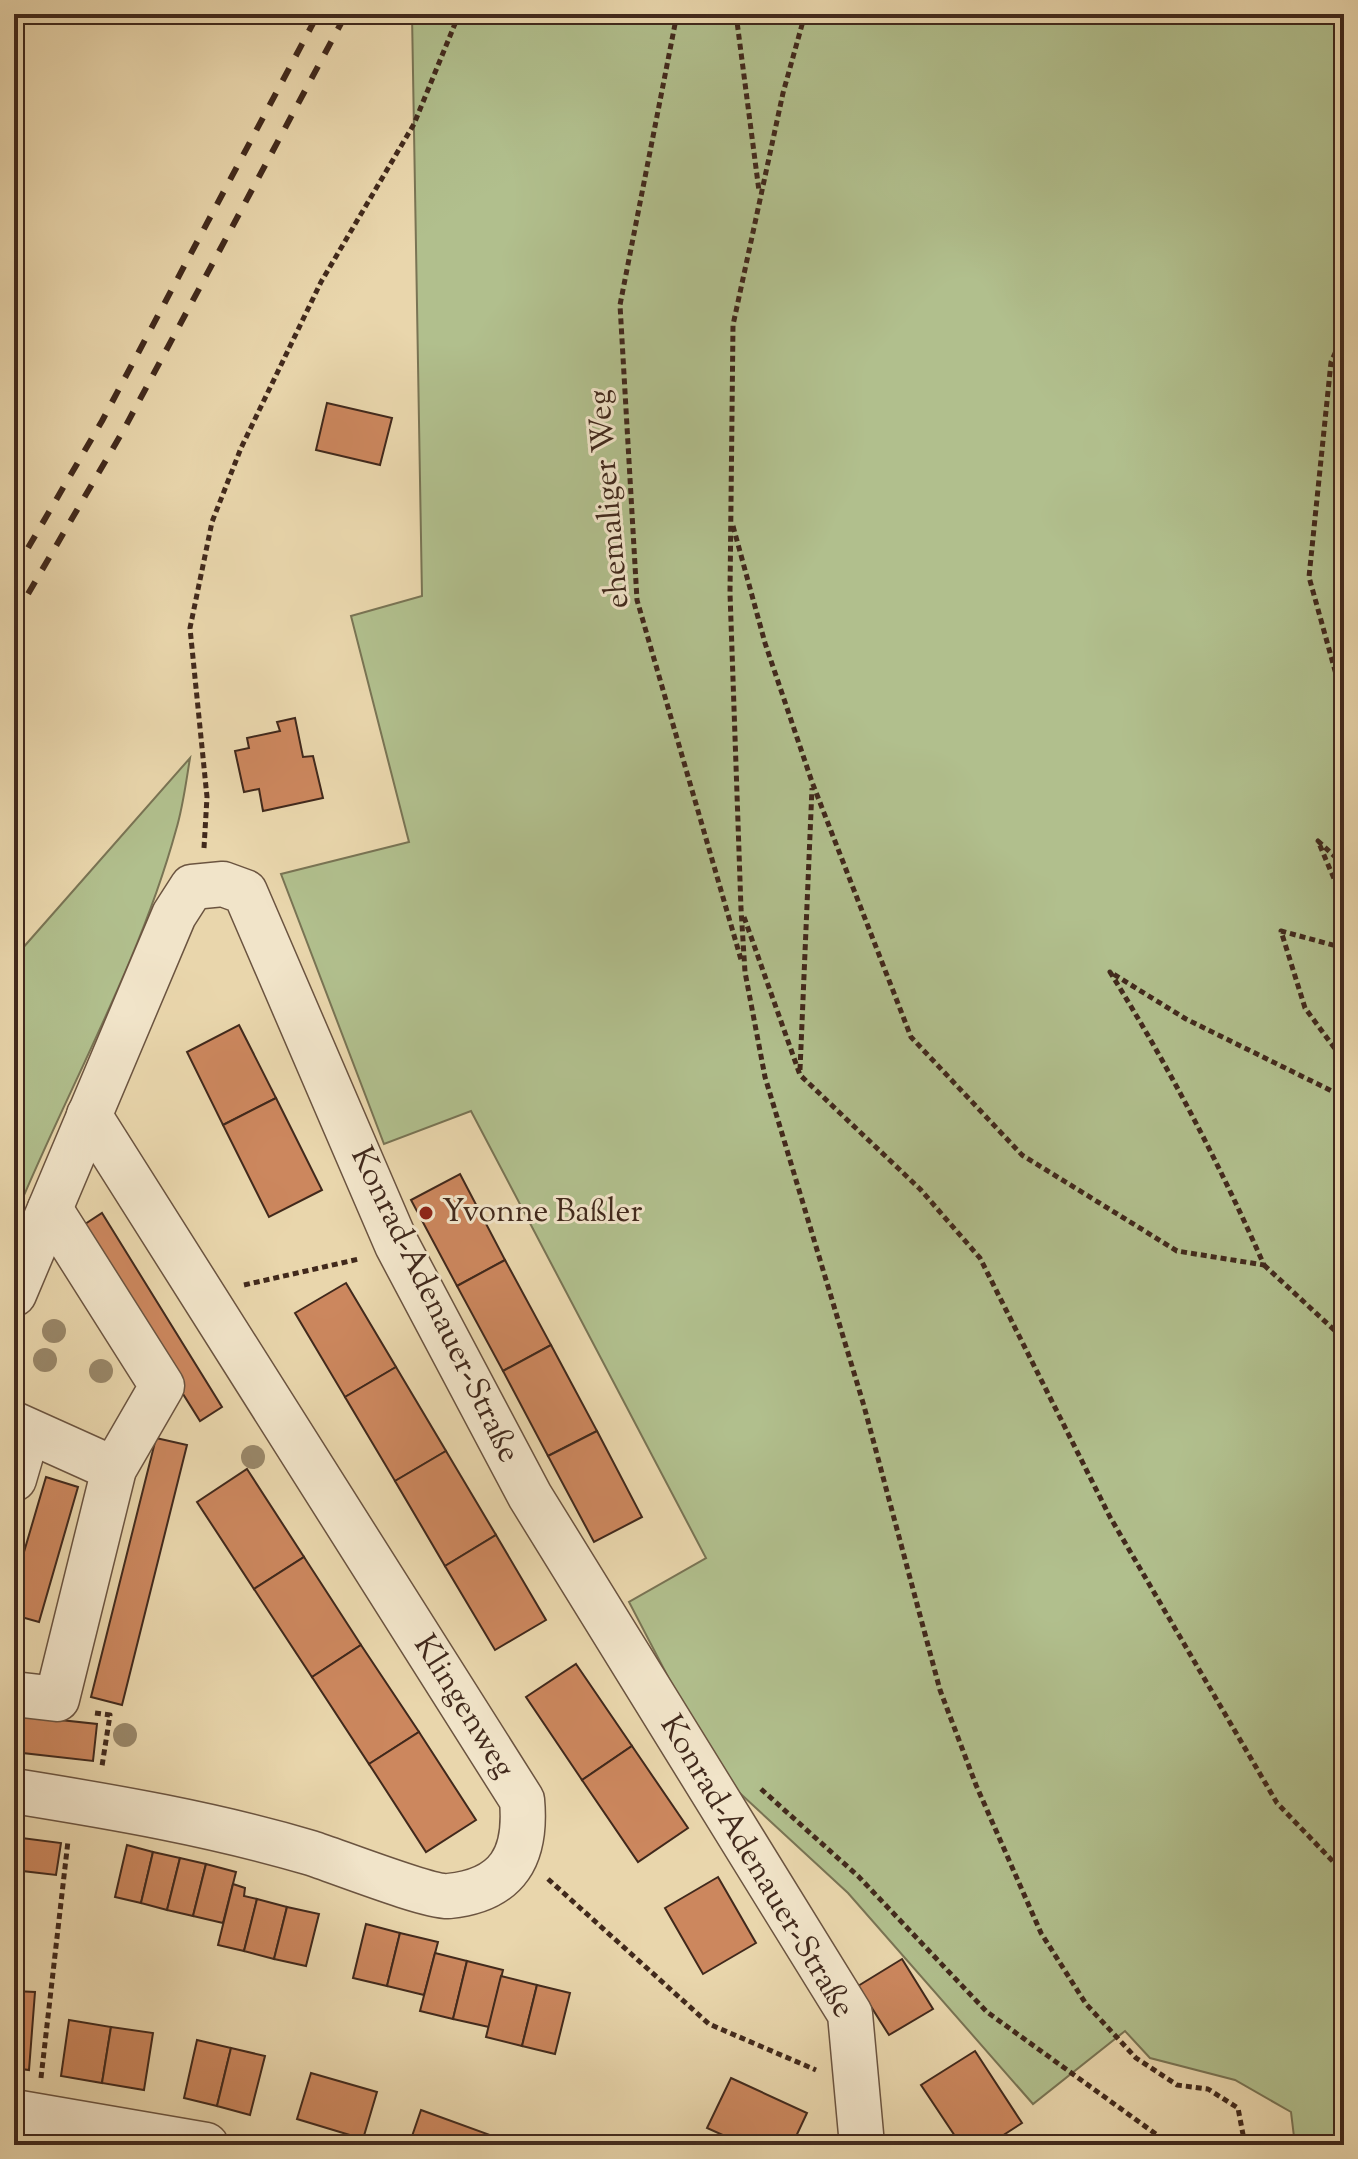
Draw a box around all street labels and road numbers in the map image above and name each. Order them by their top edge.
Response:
street label: ehemaliger Weg [578,388,642,610]
street label: Konrad-Adenauer-Straße [337,1139,531,1471]
street label: Klingenweg [401,1626,525,1788]
street label: Konrad-Adenauer-Straße [647,1707,865,2027]

